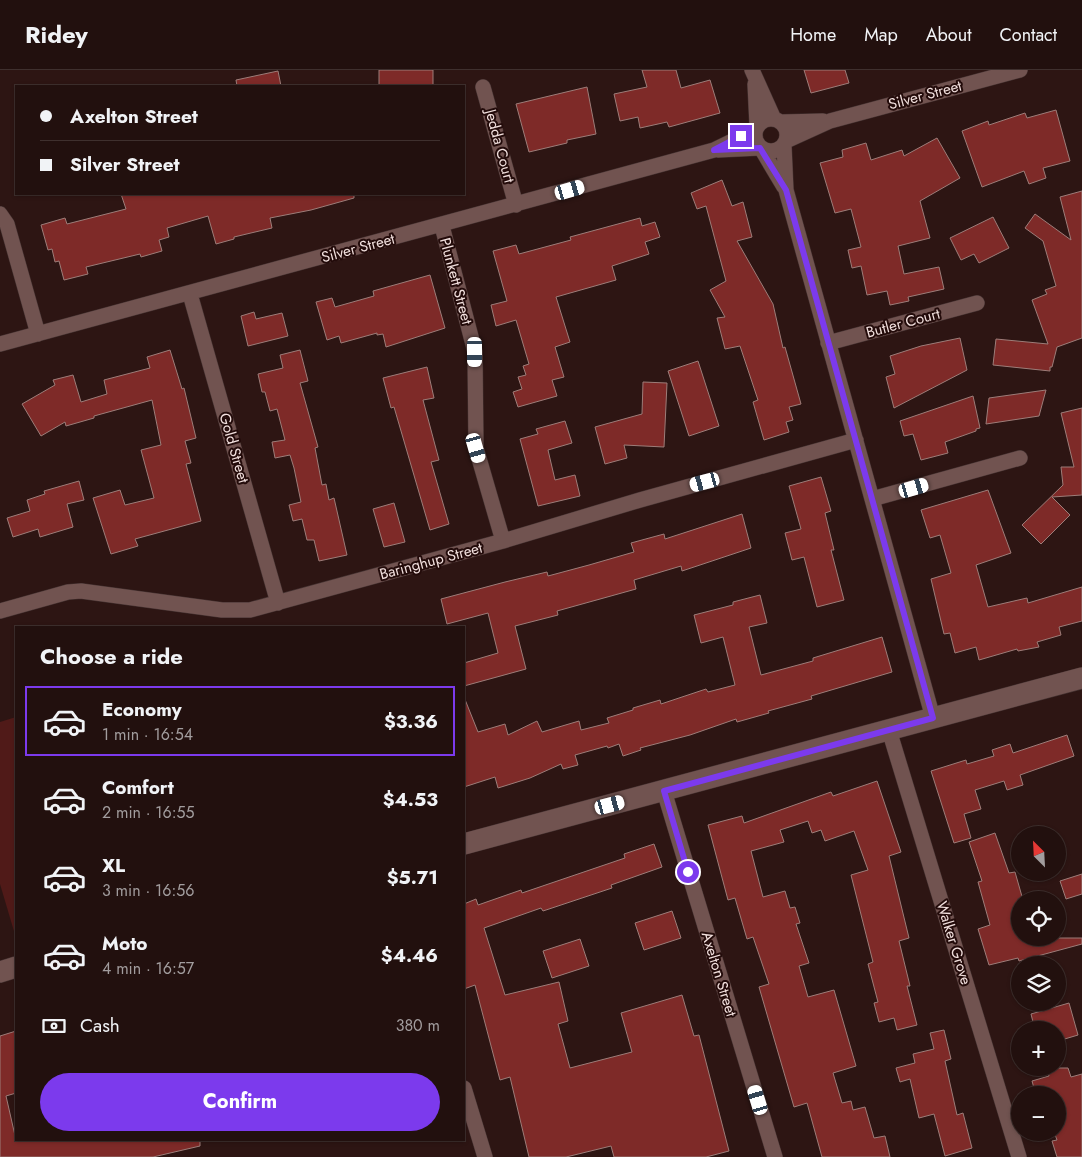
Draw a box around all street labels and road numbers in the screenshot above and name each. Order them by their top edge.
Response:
street label: Silver Street [886,75,965,115]
street label: Jedda Court [479,105,520,186]
street label: Silver Street [319,228,398,268]
street label: Plunkett Street [434,235,478,327]
street label: Butler Court [864,302,943,343]
street label: Gold Street [213,410,255,486]
street label: Baringhup Street [377,537,485,585]
street label: Walker Grove [931,898,977,988]
street label: Axelton Street [696,929,742,1020]

